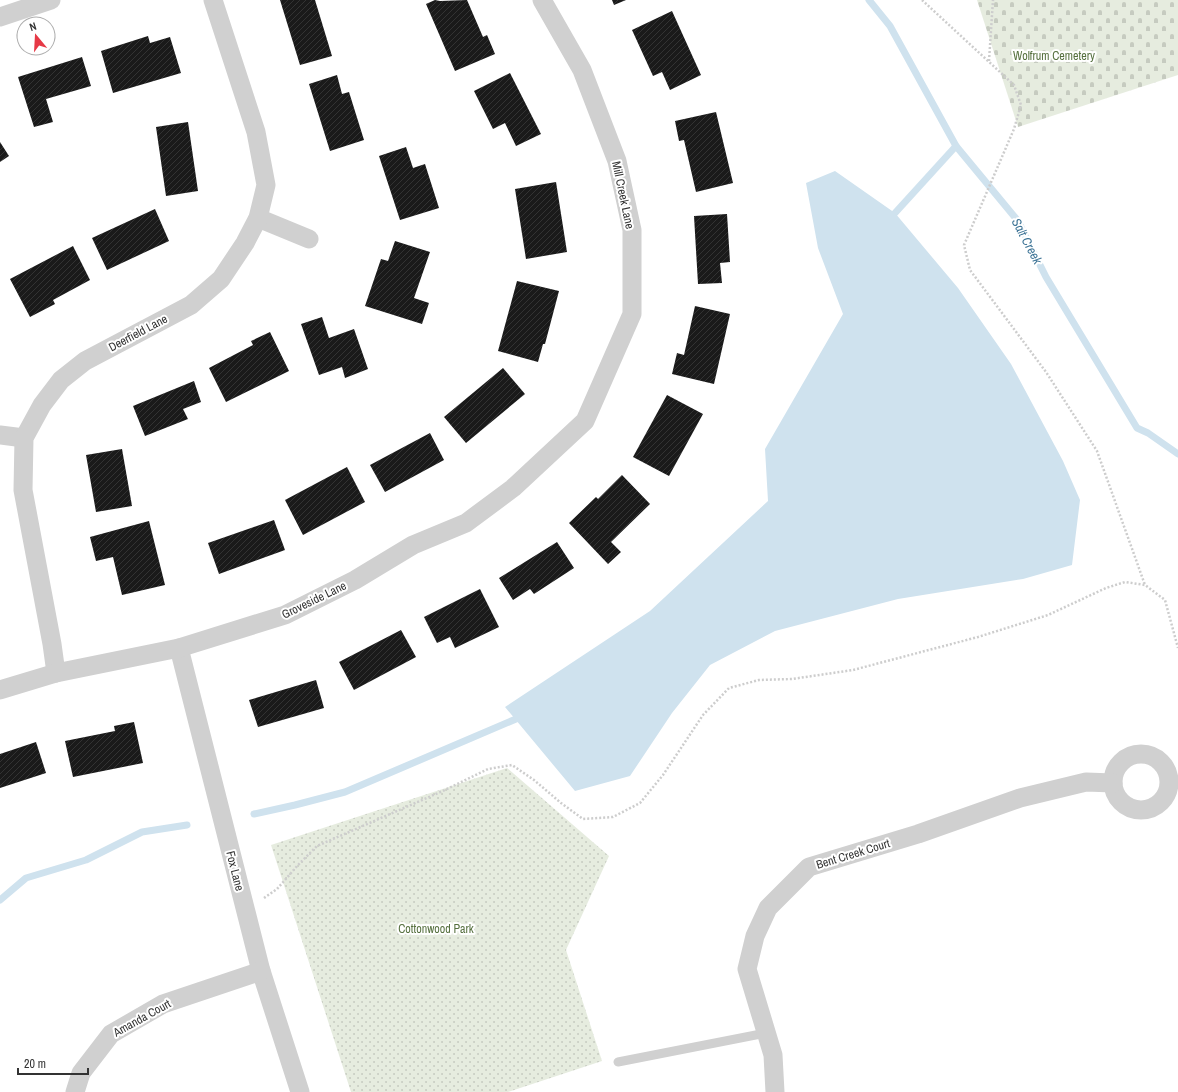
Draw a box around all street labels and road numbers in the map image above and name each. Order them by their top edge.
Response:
street label: Mill Creek Lane [608,160,638,230]
street label: Deerfield Lane [106,311,170,355]
street label: Groveside Lane [279,577,349,623]
street label: Bent Creek Court [814,835,892,873]
street label: Fox Lane [222,849,248,893]
street label: Amanda Court [109,995,174,1041]

